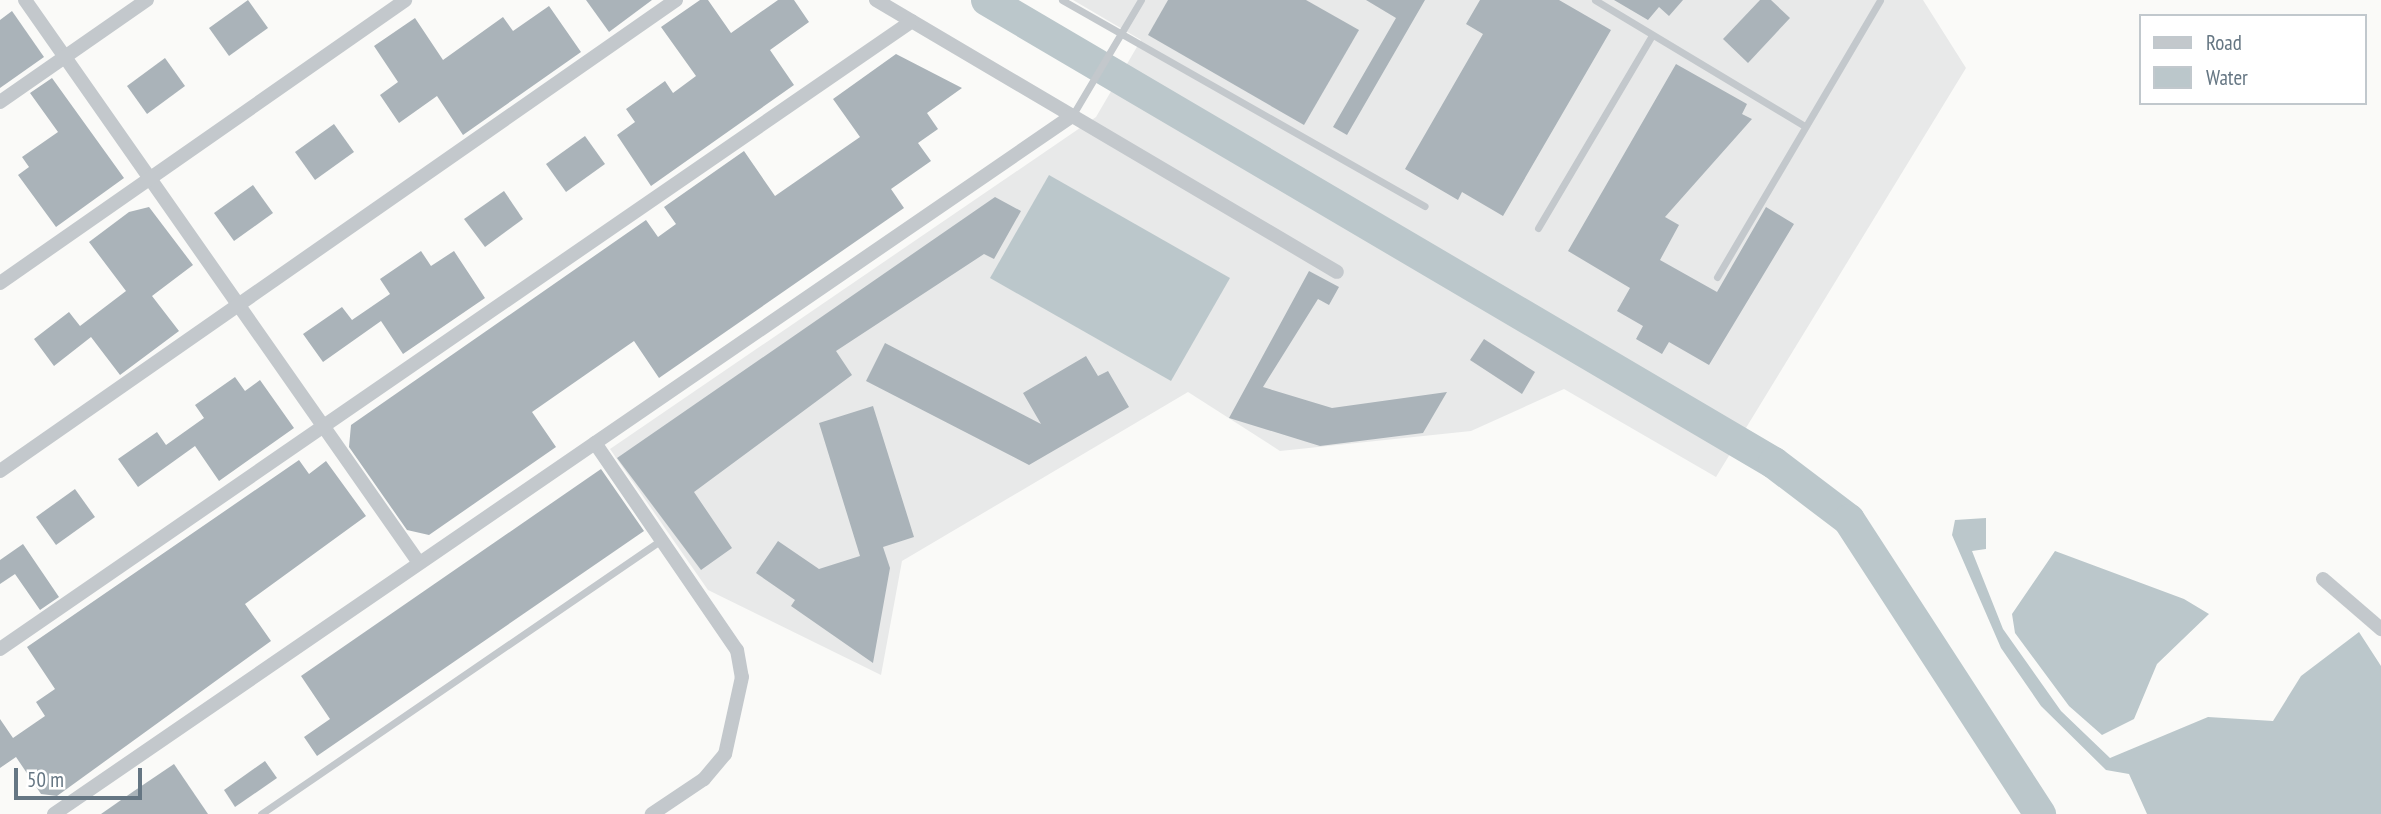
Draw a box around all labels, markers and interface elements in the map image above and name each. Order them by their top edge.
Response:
legend [2140,14,2367,105]
text: Road [2206,29,2242,56]
text: Water [2206,64,2248,91]
scale bar [18,754,145,798]
text: 50 m [27,766,64,793]

